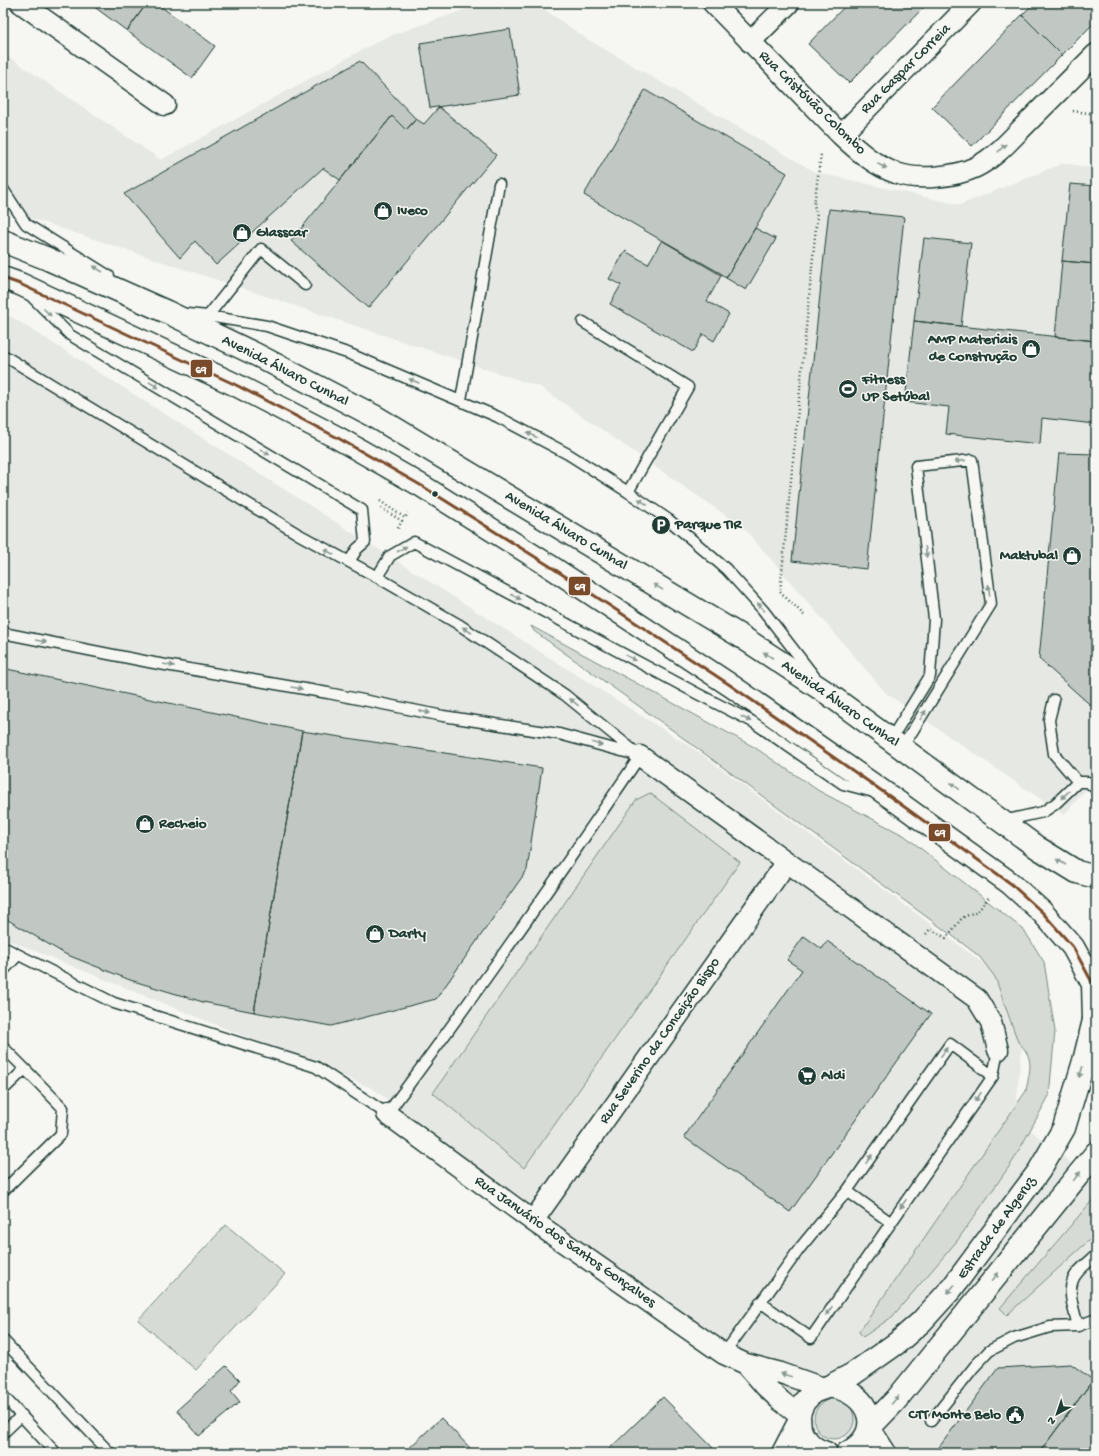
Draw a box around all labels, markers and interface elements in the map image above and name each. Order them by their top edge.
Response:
street label: Rua Gaspar Correia [857,20,955,118]
street label: Rua Cristóvão Colombo [754,47,870,159]
one-way arrow [997,144,1007,153]
one-way arrow [876,163,887,169]
shop icon: Iveco [372,200,394,222]
place label: Iveco [397,202,428,220]
shop icon: Glasscar [231,222,253,244]
place label: Glasscar [256,224,309,242]
one-way arrow [92,266,104,273]
one-way arrow [42,307,52,317]
street label: Avenida Álvaro Cunhal [219,331,351,411]
place label: AMP Materiais de Construção [927,331,1018,366]
shop icon: AMP Materiais de Construção [1020,338,1042,360]
line badge: 69 [190,359,213,378]
text: 69 [195,365,207,377]
place label: Fitness UP Setúbal [861,371,931,406]
one-way arrow [408,377,420,383]
sports icon: Fitness UP Setúbal [837,378,859,400]
one-way arrow [148,381,160,388]
one-way arrow [526,432,538,438]
one-way arrow [259,448,271,455]
one-way arrow [954,458,966,465]
street label: Avenida Álvaro Cunhal [501,487,631,575]
unlabelled marker [430,489,440,499]
one-way arrow [638,498,648,506]
parking icon: Parque TIR [650,514,672,536]
place label: Parque TIR [674,516,743,534]
one-way arrow [923,545,929,558]
shop icon: Maktubal [1061,545,1083,567]
one-way arrow [396,546,408,553]
place label: Maktubal [1000,547,1059,565]
one-way arrow [323,548,335,555]
line badge: 69 [568,576,591,596]
text: 69 [574,582,586,594]
one-way arrow [652,583,664,590]
one-way arrow [986,584,992,596]
one-way arrow [511,593,522,600]
one-way arrow [756,602,765,612]
one-way arrow [461,626,472,633]
one-way arrow [35,638,47,644]
one-way arrow [763,651,774,659]
one-way arrow [625,655,637,661]
street label: Avenida Álvaro Cunhal [778,656,902,752]
one-way arrow [163,662,175,668]
one-way arrow [291,685,303,691]
one-way arrow [569,698,580,707]
one-way arrow [419,709,431,715]
one-way arrow [919,710,927,720]
one-way arrow [740,715,752,722]
one-way arrow [591,742,603,748]
one-way arrow [950,782,960,790]
one-way arrow [1060,790,1070,800]
shop icon: Recheio [134,813,156,835]
place label: Recheio [158,815,207,833]
line badge: 69 [928,823,951,842]
text: 69 [934,828,946,840]
one-way arrow [1055,858,1067,865]
shop icon: Darty [364,923,386,945]
place label: Darty [387,925,427,943]
street label: Rua Severino da Conceição Bispo [596,954,725,1128]
one-way arrow [940,1047,948,1058]
supermarket icon: Aldi [796,1065,818,1087]
one-way arrow [1078,1066,1084,1078]
place label: Aldi [820,1067,845,1085]
one-way arrow [974,1092,982,1103]
one-way arrow [865,1154,873,1164]
one-way arrow [1073,1171,1082,1182]
street label: Rua Januário dos Santos Gonçalves [471,1172,660,1312]
street label: Estrada de Algeruz [954,1173,1041,1283]
one-way arrow [899,1199,907,1209]
one-way arrow [990,1271,999,1282]
one-way arrow [946,1284,955,1294]
one-way arrow [825,1306,833,1316]
one-way arrow [780,1372,792,1378]
one-way arrow [891,1394,900,1405]
north arrow [1037,1394,1077,1434]
public building icon: CTT Monte Belo [1004,1404,1026,1426]
place label: CTT Monte Belo [908,1406,1001,1424]
text: N [1045,1413,1058,1427]

